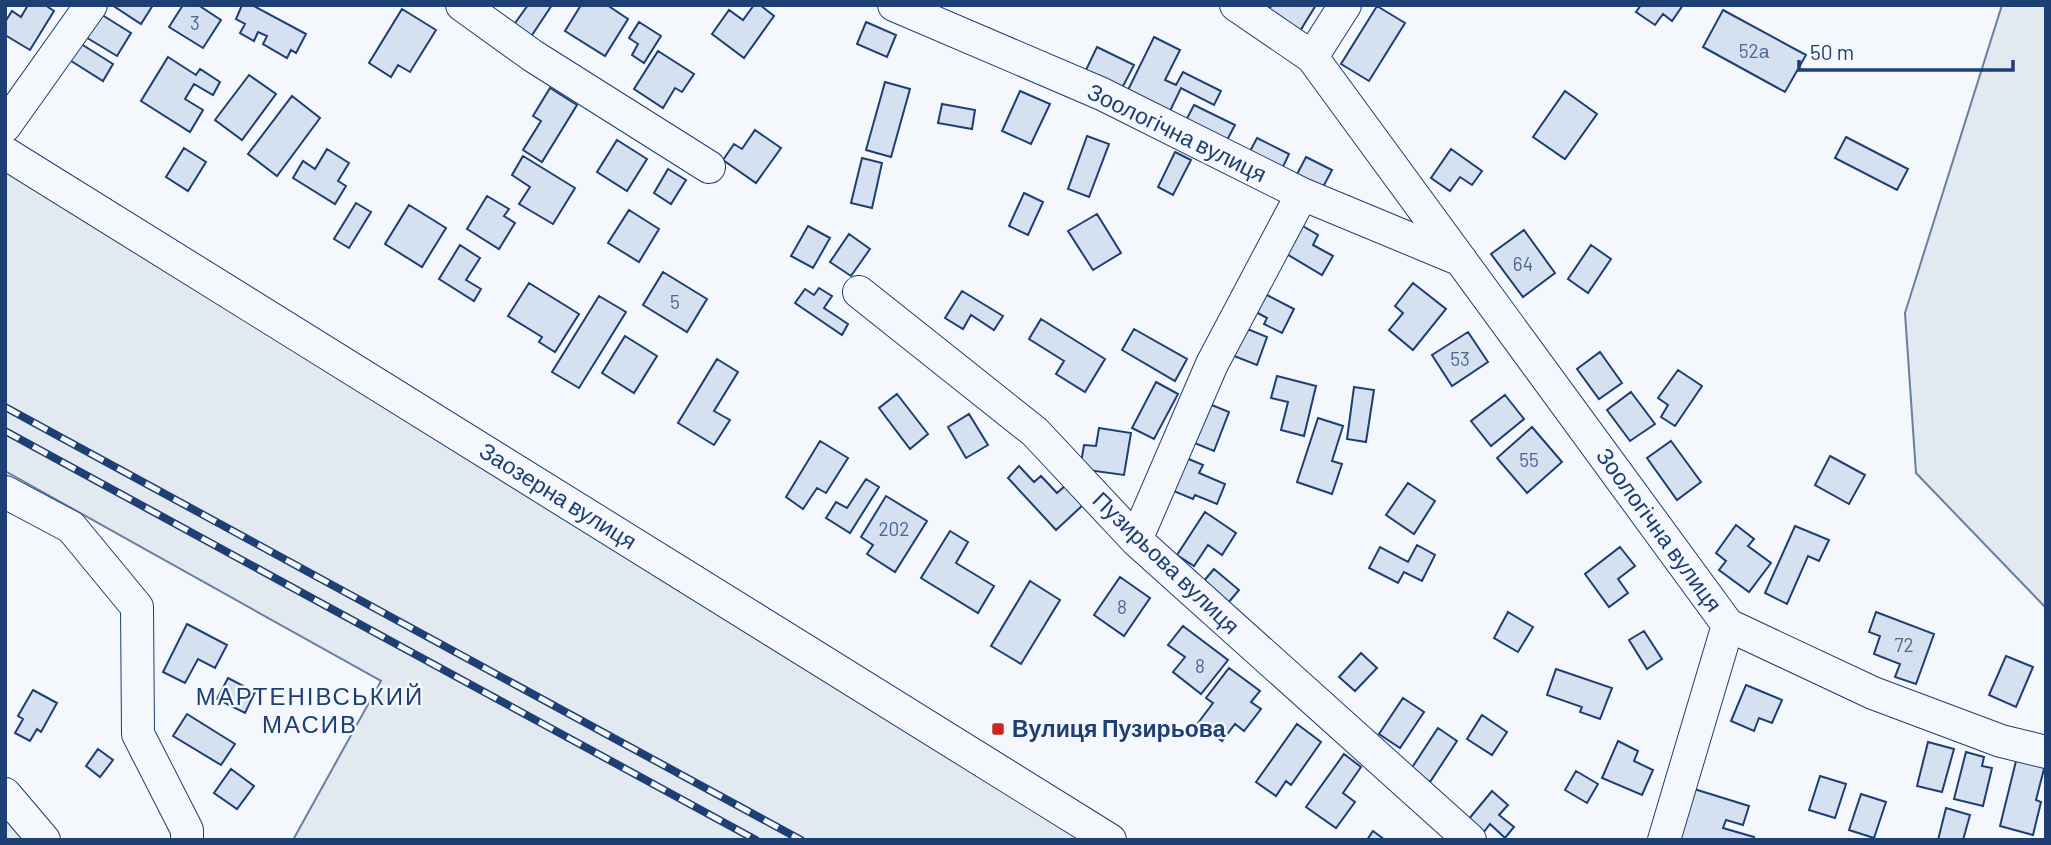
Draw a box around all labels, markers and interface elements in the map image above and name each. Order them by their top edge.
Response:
house number: 3 [190,11,200,34]
scale bar [1799,28,2012,72]
house number: 52а [1739,39,1770,62]
text: 50 m [1810,39,1854,64]
street label: Зоологічна вулиця [1083,77,1271,188]
house number: 64 [1513,252,1533,275]
house number: 5 [670,290,680,313]
house number: 53 [1450,347,1470,370]
street label: Заозерна вулиця [475,436,642,555]
street label: Зоологічна вулиця [1591,442,1729,617]
house number: 55 [1519,448,1539,471]
street label: Пузирьова вулиця [1088,485,1246,639]
house number: 202 [878,517,910,540]
house number: 8 [1117,595,1127,618]
house number: 72 [1894,633,1914,656]
house number: 8 [1195,654,1205,677]
district label: МАРТЕНІВСЬКИЙ МАСИВ [196,681,424,738]
place label: Вулиця Пузирьова [1012,714,1226,742]
marker: Вулиця Пузирьова [990,721,1006,737]

